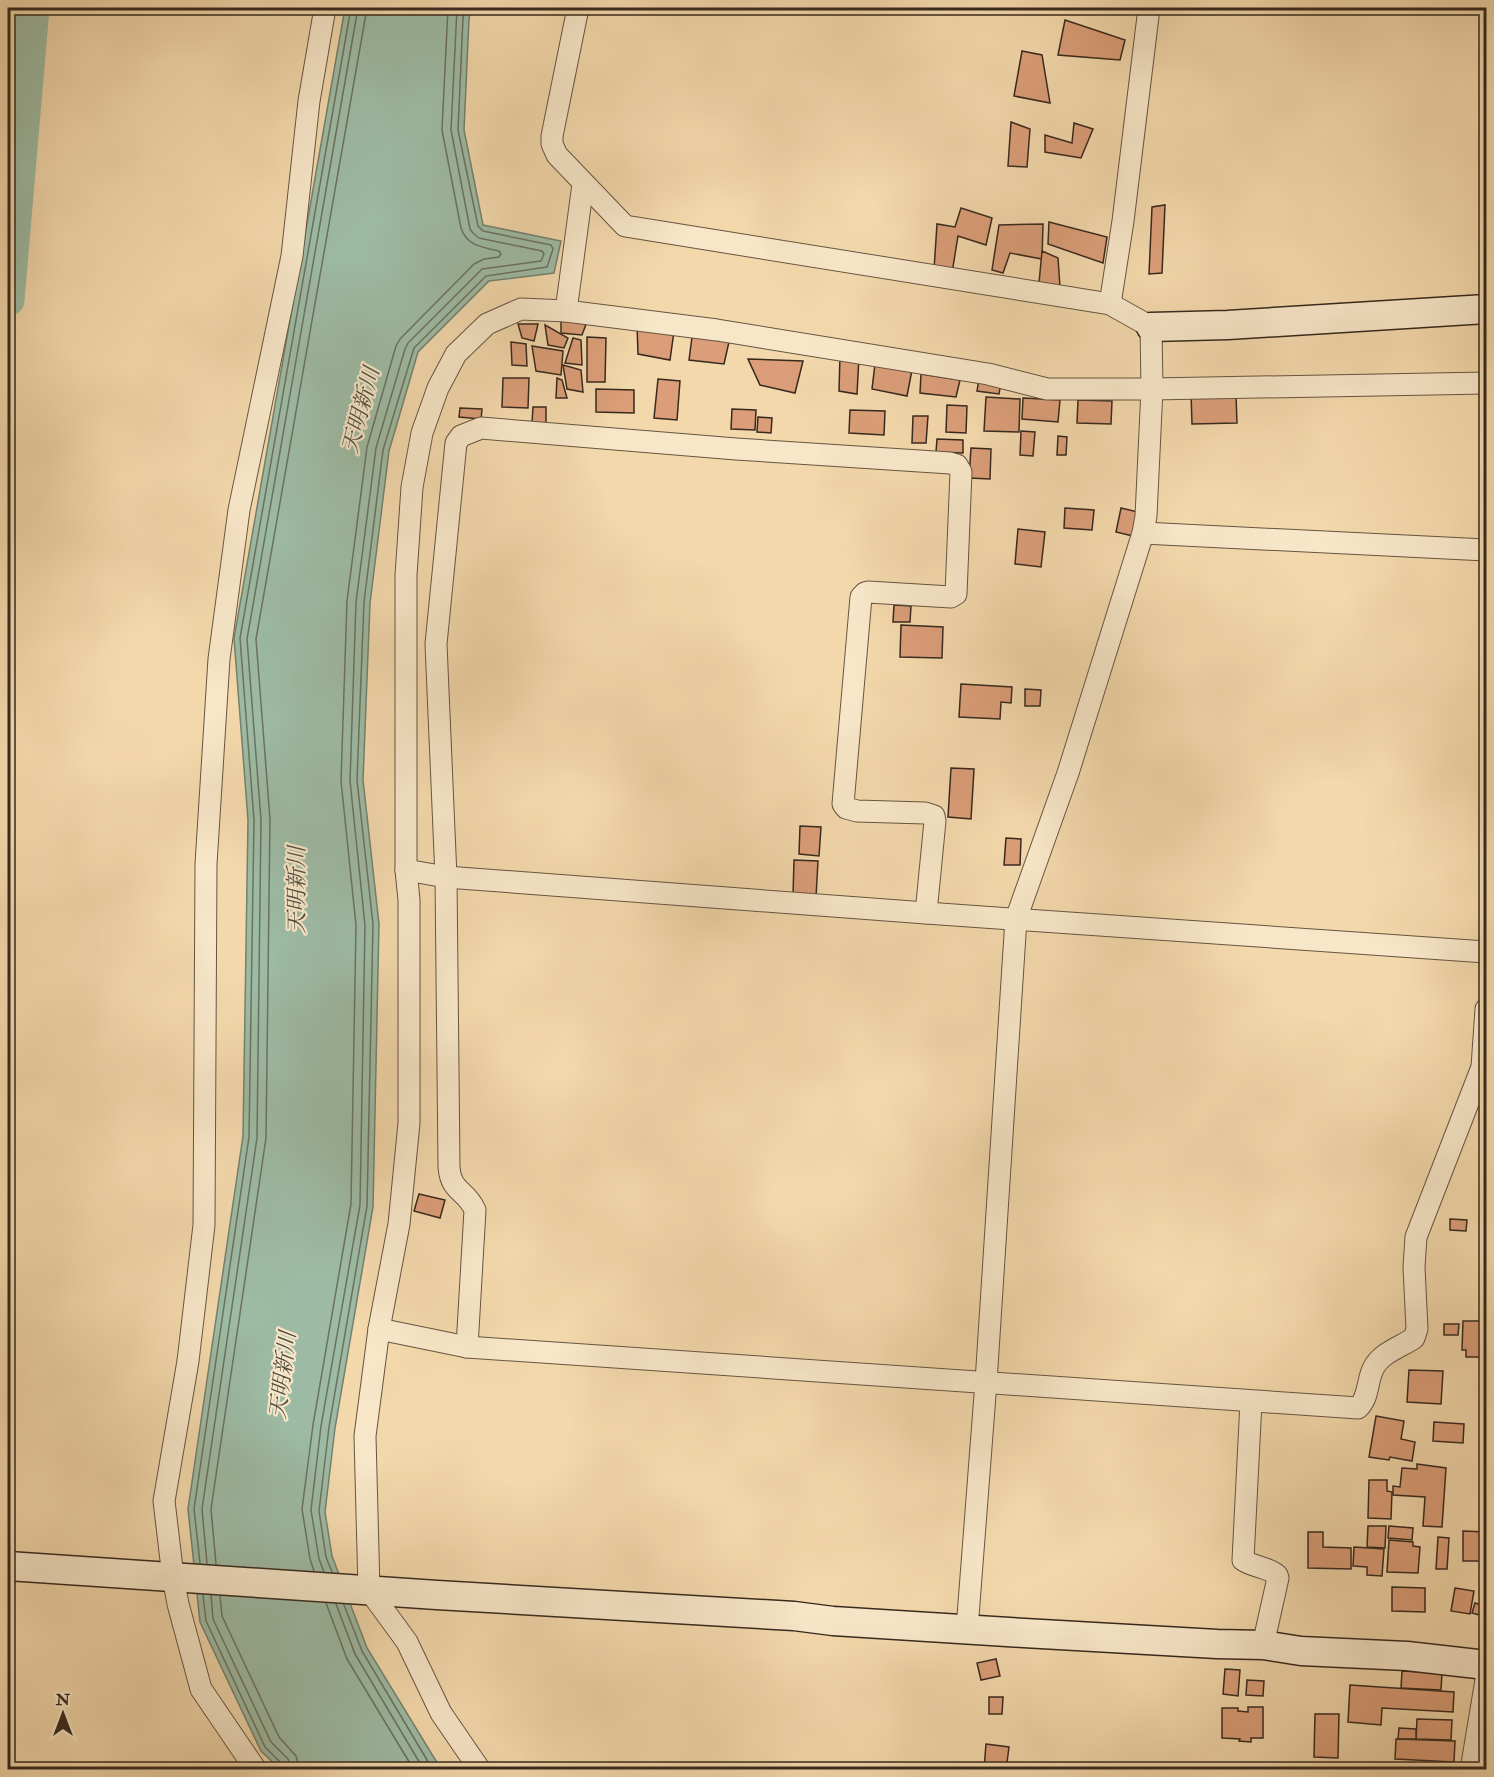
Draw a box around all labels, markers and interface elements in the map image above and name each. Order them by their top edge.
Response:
water label: 天明新川 [336,362,386,456]
water label: 天明新川 [283,844,311,934]
water label: 天明新川 [264,1328,302,1421]
north arrow [33,1684,93,1744]
text: N [55,1690,71,1710]

